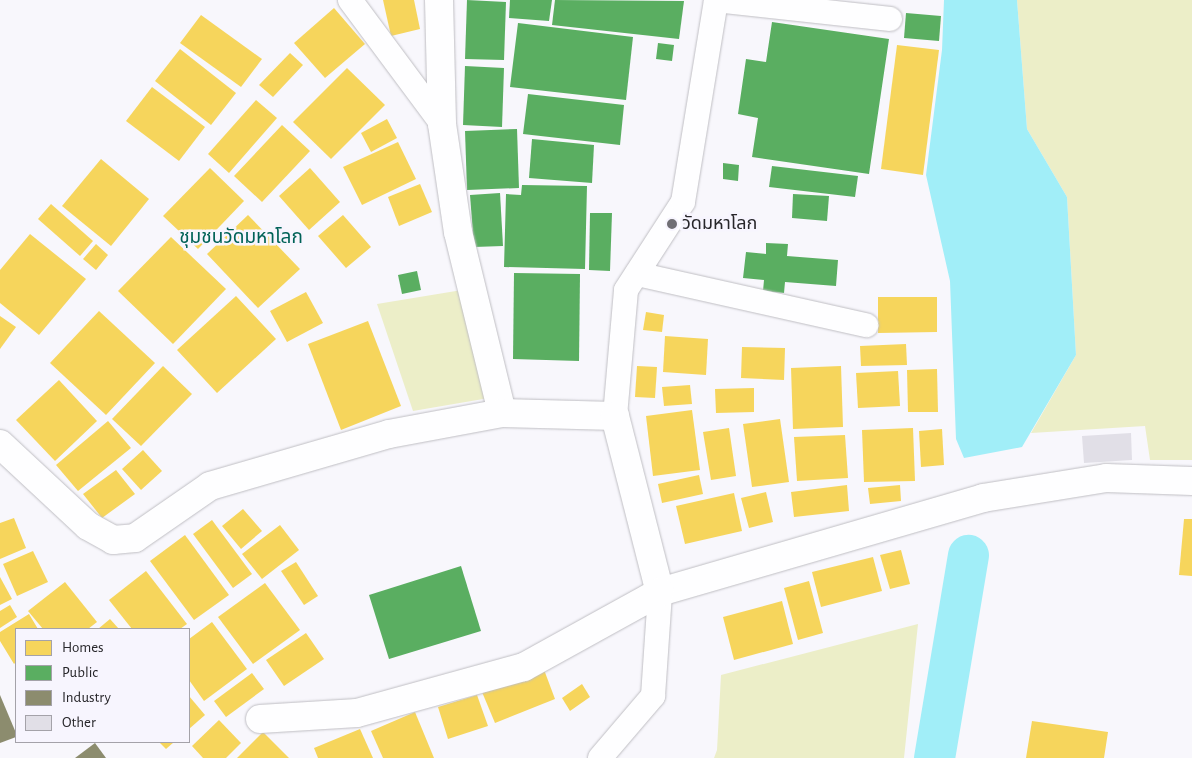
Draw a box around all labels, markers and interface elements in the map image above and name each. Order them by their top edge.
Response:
place label: วัดมหาโลก [682,213,757,235]
marker: วัดมหาโลก [666,218,678,230]
district label: ชุมชนวัดมหาโลก [179,227,303,249]
legend [15,628,190,743]
text: Homes [62,640,104,655]
text: Public [62,665,98,680]
text: Industry [62,690,111,705]
text: Other [62,715,96,730]

